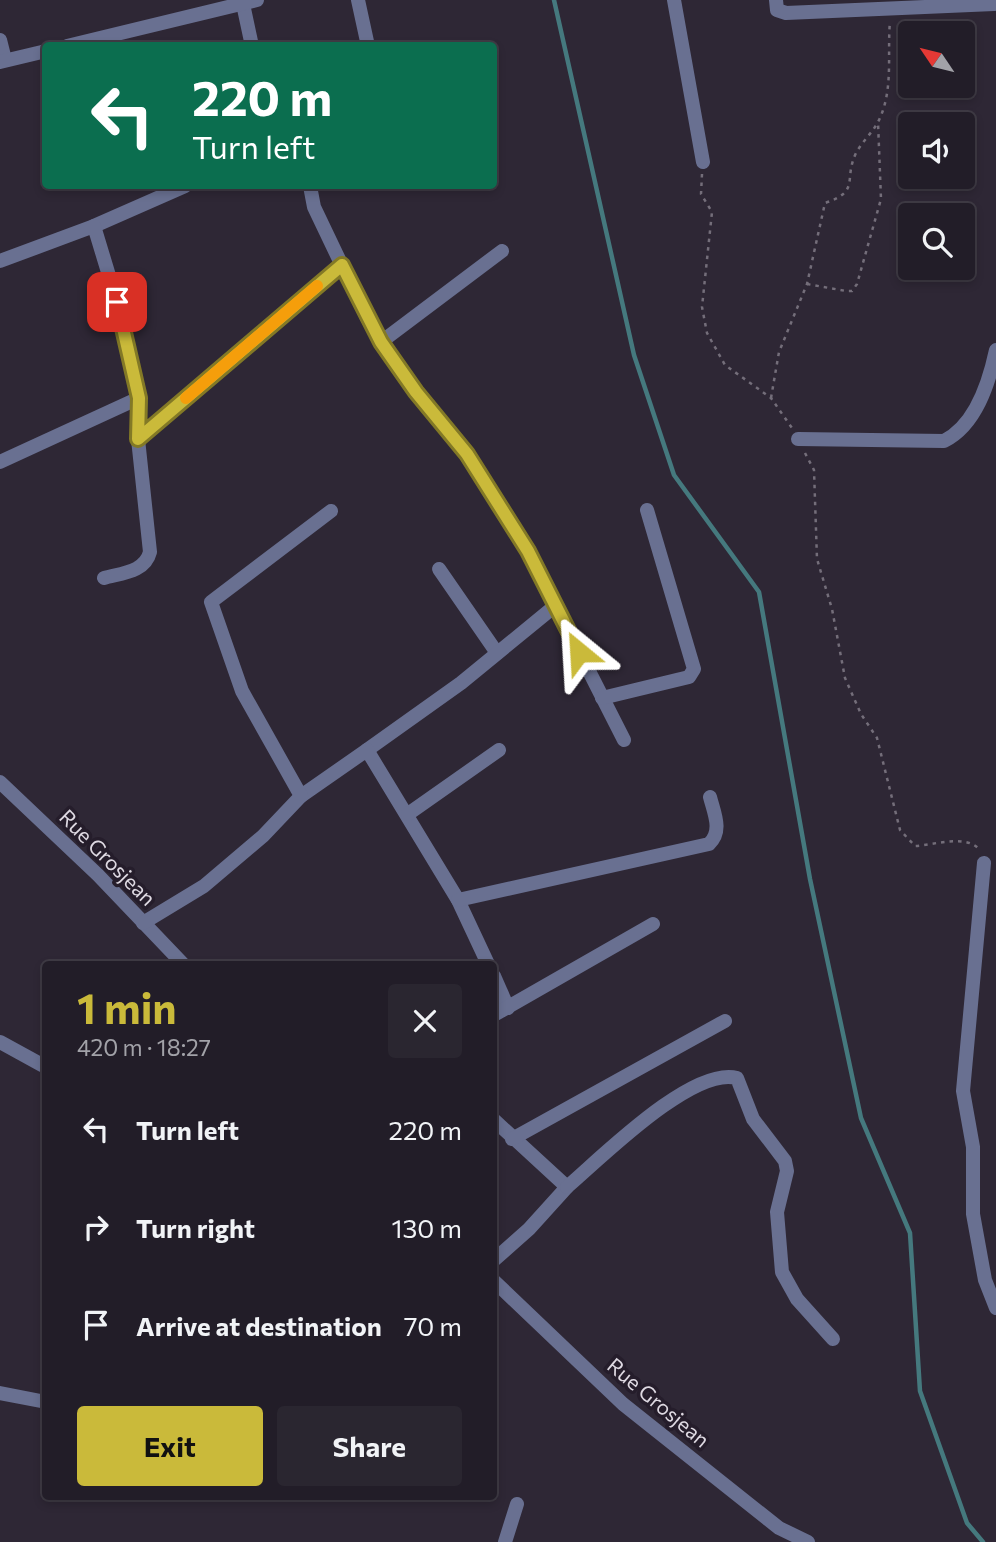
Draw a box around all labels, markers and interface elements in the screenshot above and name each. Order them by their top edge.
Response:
north arrow [898,21,975,98]
map controls [898,21,975,280]
text: 220 m [192,66,332,126]
icon: left [77,70,168,161]
button: sound [898,112,975,189]
text: Turn left [192,126,316,166]
button: search [898,203,975,280]
pin [87,272,147,332]
icon: arrive [98,283,136,321]
position arrow [542,615,616,689]
street label: Rue Grosjean [55,804,161,910]
text: 1 min [77,981,177,1033]
button: close [388,984,462,1058]
text: 420 m · 18:27 [77,1033,211,1061]
icon: left [77,1110,115,1148]
text: Turn left [136,1114,239,1145]
text: 220 m [389,1114,462,1145]
icon: right [77,1208,115,1246]
text: Turn right [136,1212,255,1243]
text: 130 m [391,1212,462,1243]
icon: arrive [77,1306,115,1344]
text: Arrive at destination [136,1310,382,1341]
text: 70 m [404,1310,462,1341]
street label: Rue Grosjean [603,1352,715,1452]
button: Exit [77,1406,263,1486]
button: Share [277,1406,462,1486]

